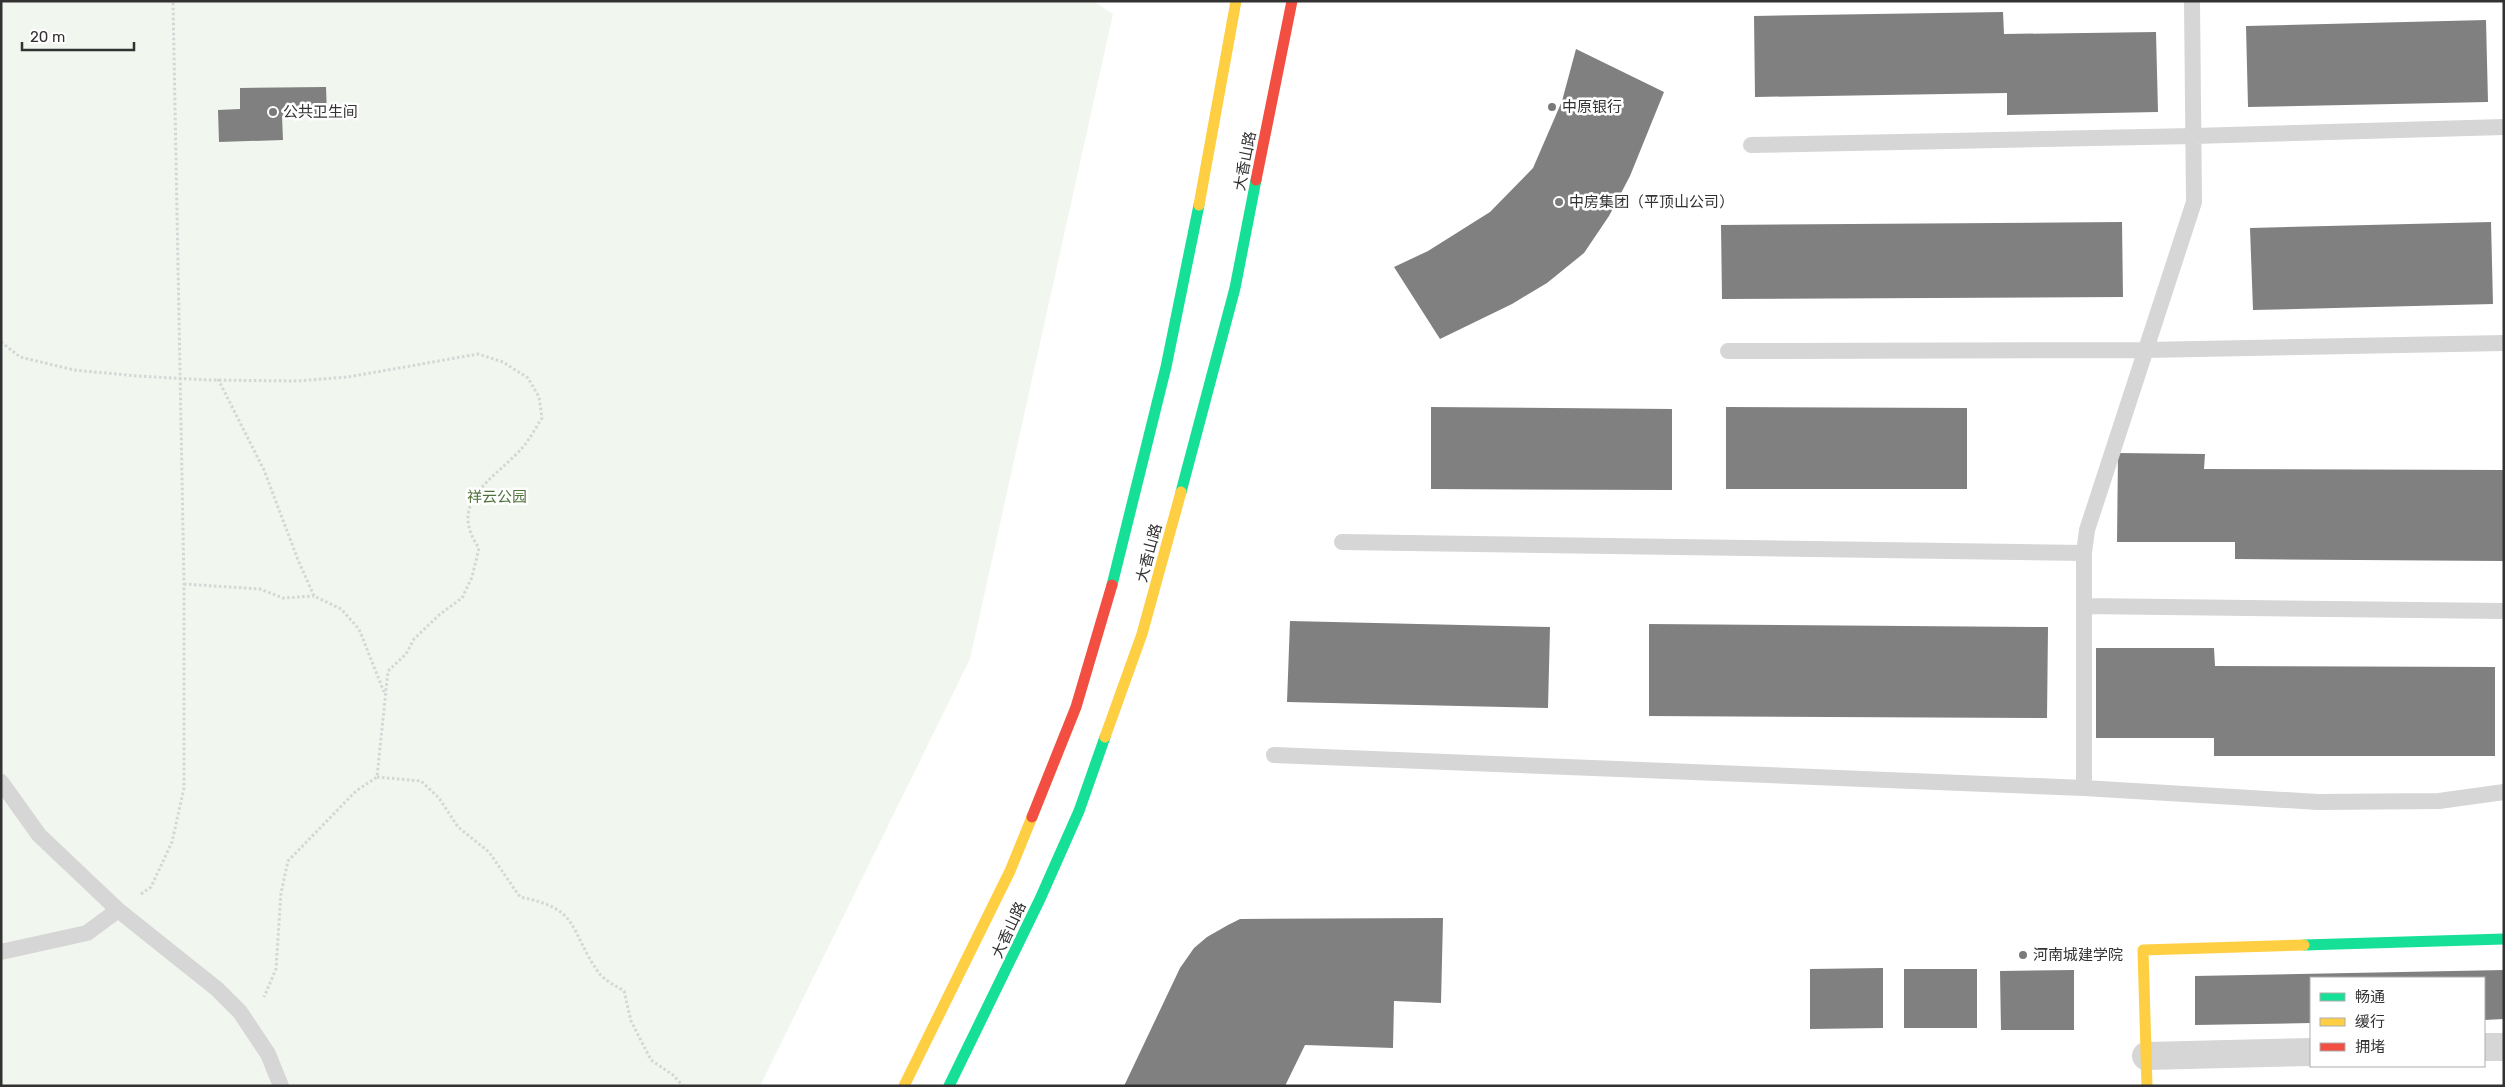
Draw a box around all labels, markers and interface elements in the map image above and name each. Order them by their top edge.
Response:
scale bar [22,20,135,52]
text: 20 m [30,28,65,46]
place label: 中原银行 [1562,98,1622,116]
marker: 中原银行 [1546,101,1558,113]
place label: 公共卫生间 [283,103,358,121]
marker: 公共卫生间 [267,106,279,118]
street label: 大香山路 [1230,130,1260,192]
place label: 中房集团（平顶山公司） [1569,193,1734,211]
marker: 中房集团（平顶山公司） [1553,196,1565,208]
park label: 祥云公园 [467,488,527,506]
street label: 大香山路 [1133,522,1165,584]
street label: 大香山路 [988,899,1030,961]
place label: 河南城建学院 [2033,946,2123,964]
marker: 河南城建学院 [2017,949,2029,961]
legend [2310,977,2485,1067]
text: 畅通 [2355,988,2385,1006]
text: 缓行 [2355,1013,2385,1031]
text: 拥堵 [2355,1038,2385,1056]

